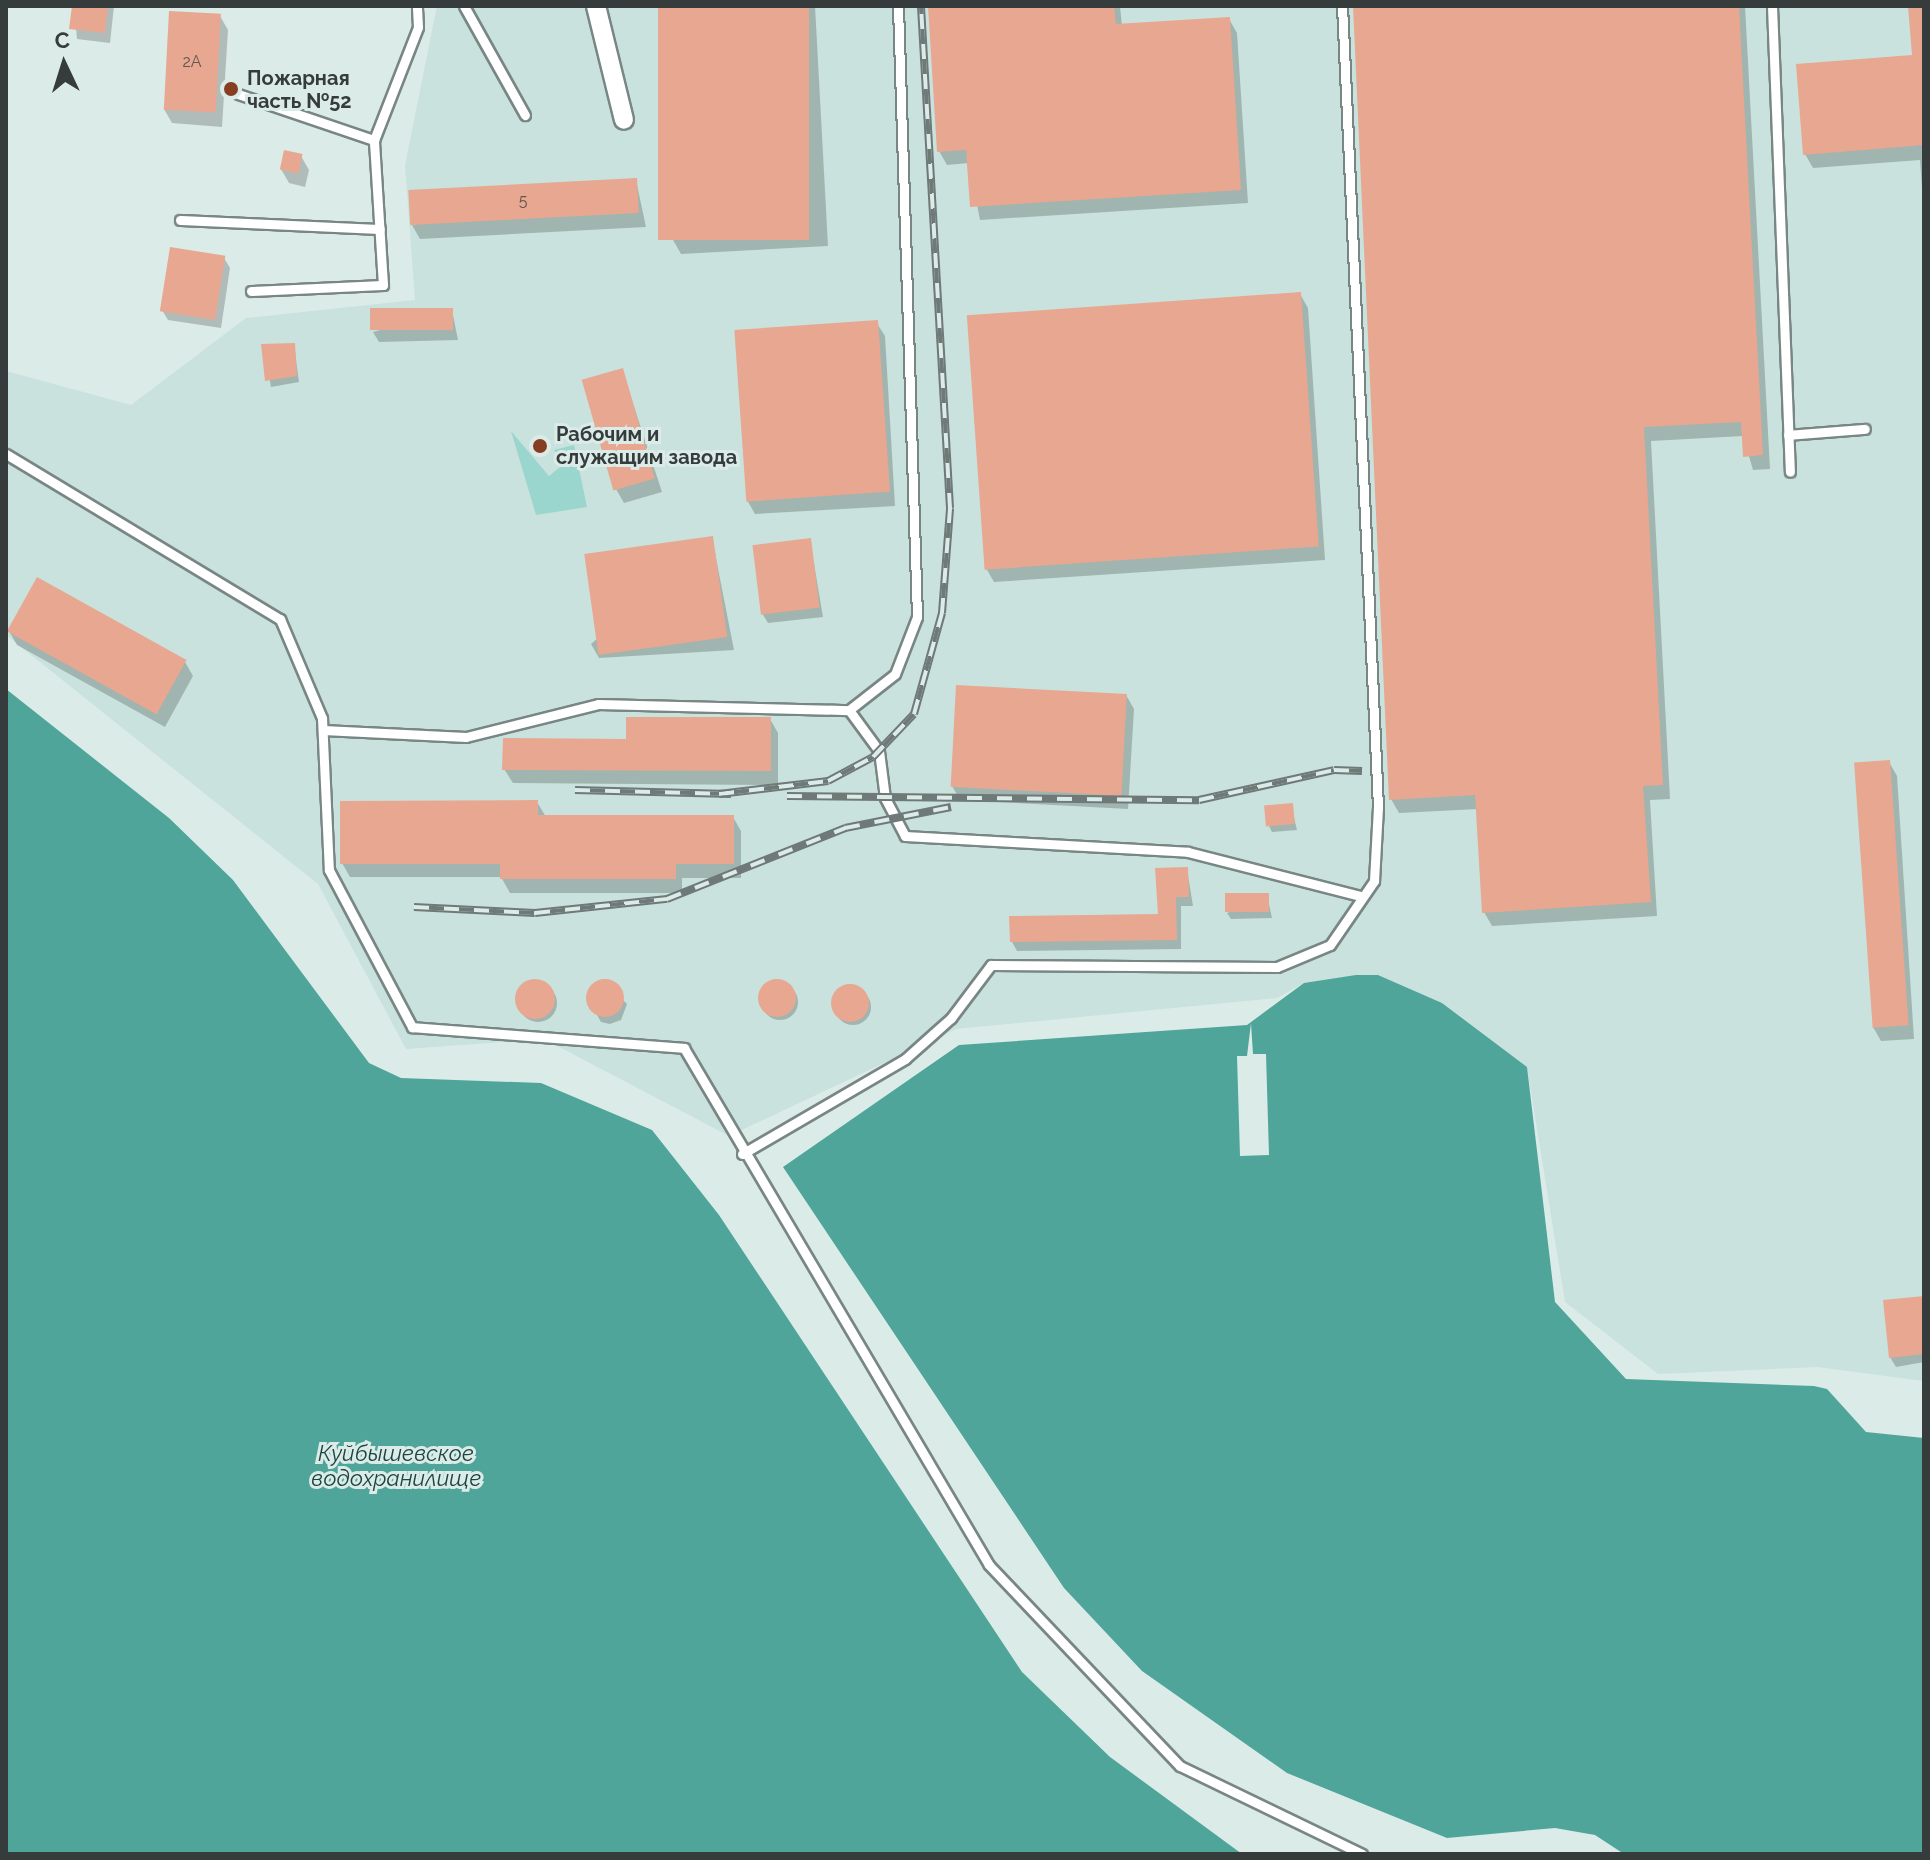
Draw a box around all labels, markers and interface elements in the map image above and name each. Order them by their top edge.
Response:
north arrow [24,24,104,104]
text: С [54,27,71,54]
house number: 2А [182,52,202,72]
place label: Пожарная часть №52 [247,66,352,113]
marker: Пожарная часть №52 [222,80,240,98]
house number: 5 [519,191,527,211]
place label: Рабочим и служащим завода [556,422,737,469]
marker: Рабочим и служащим завода [531,437,549,455]
water label: Куйбышевское водохранилище [311,1440,481,1492]

